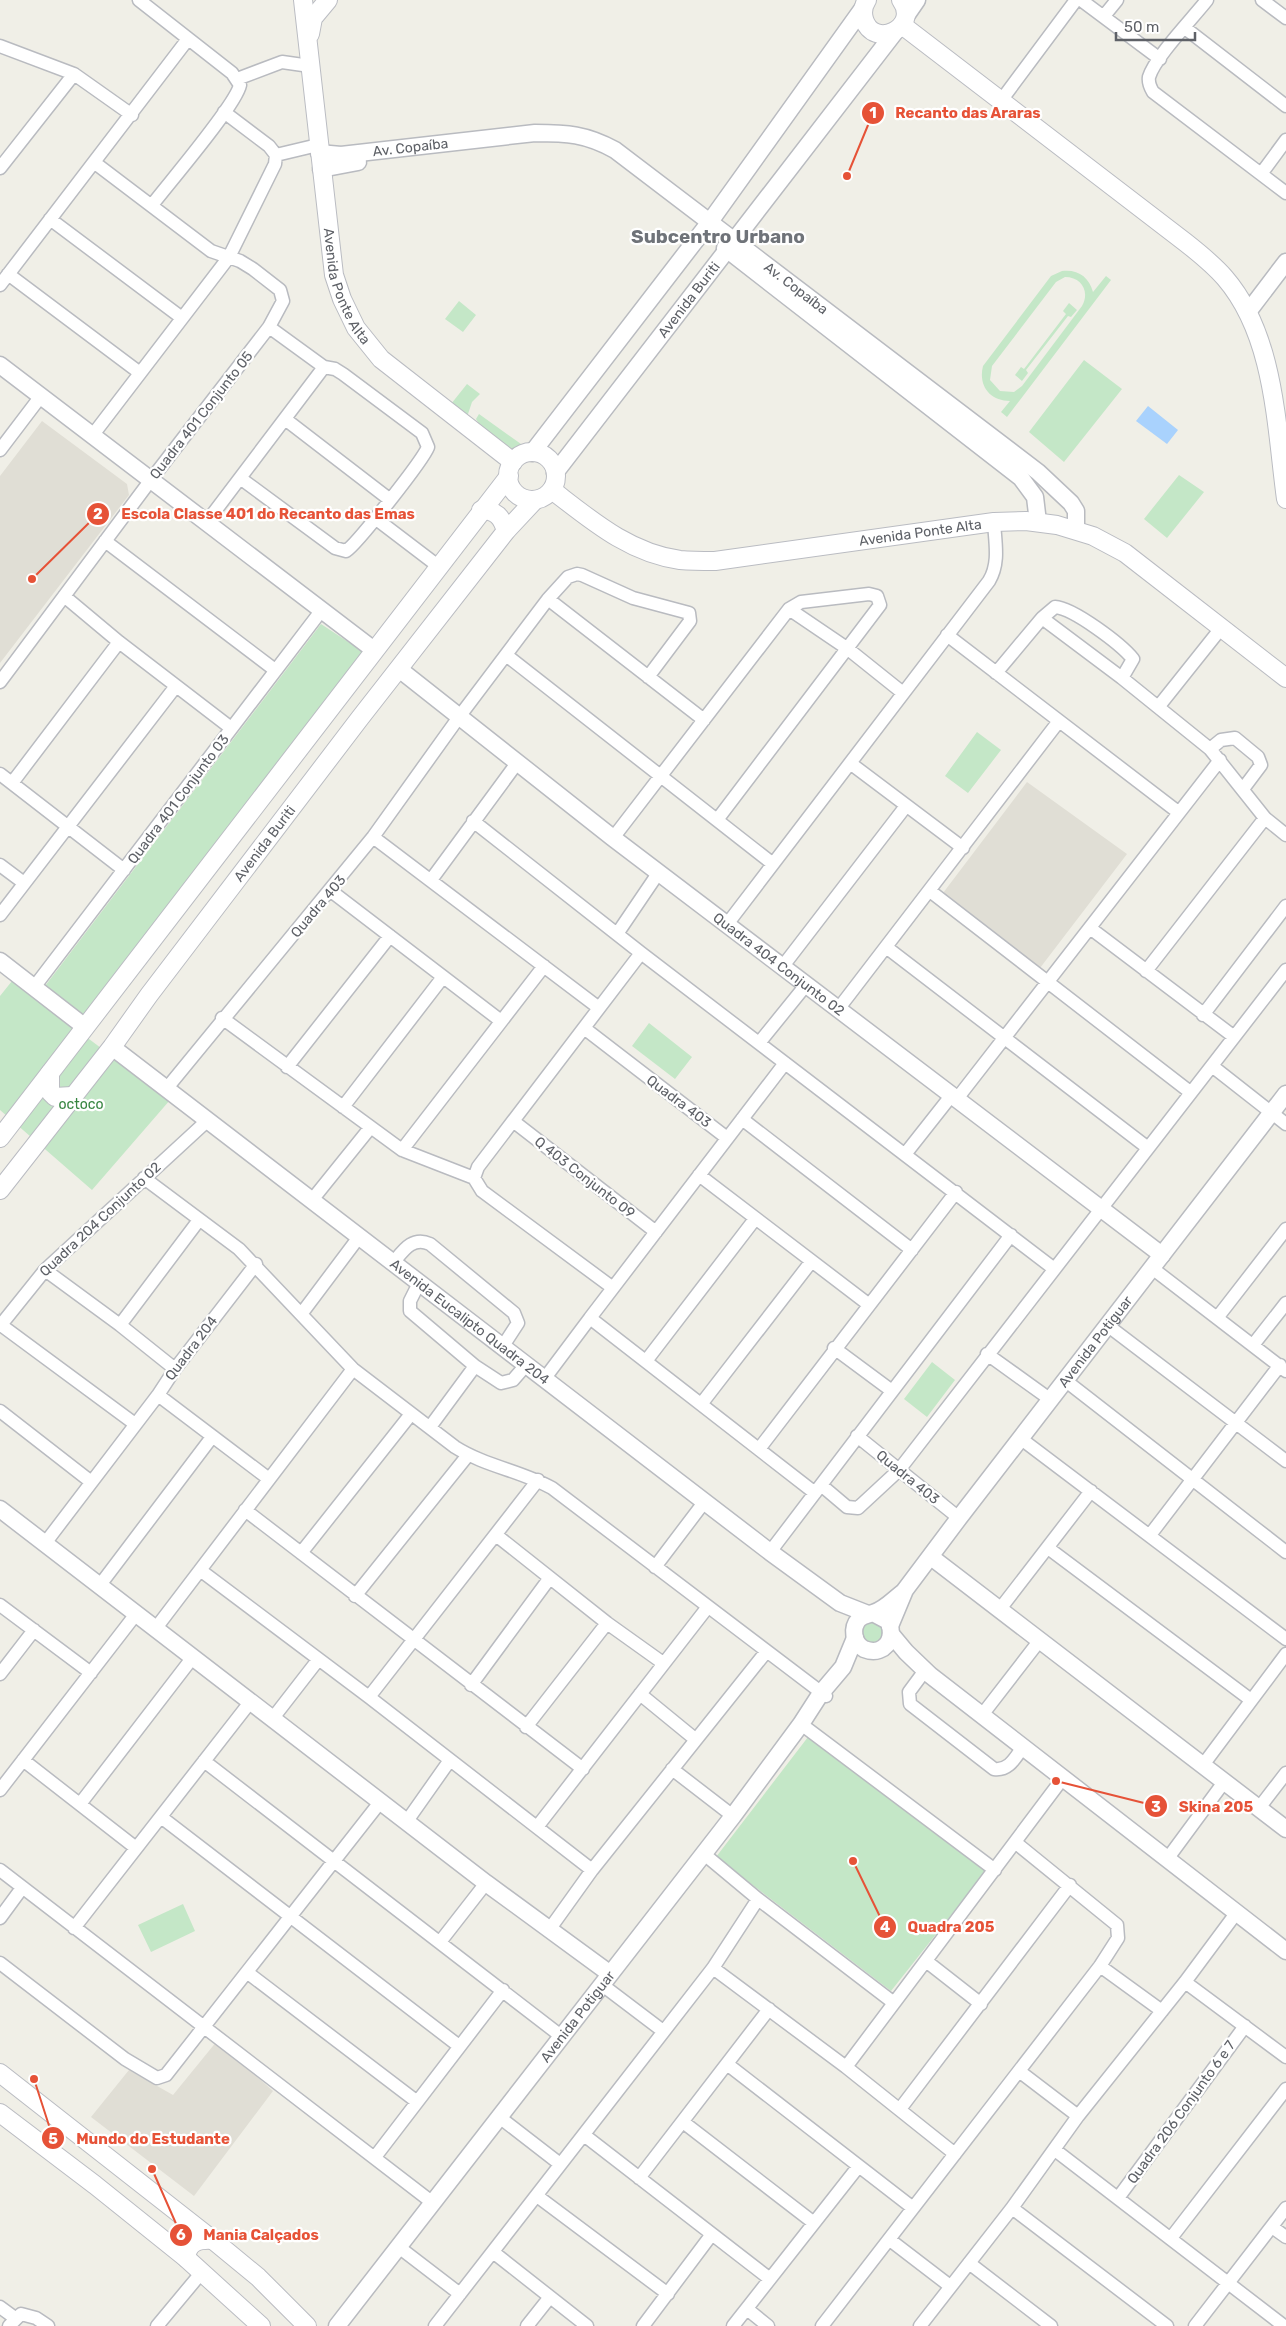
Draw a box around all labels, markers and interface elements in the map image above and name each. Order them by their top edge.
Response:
scale bar [1116,10,1195,42]
text: 50 m [1124,18,1159,36]
callout: Recanto das Araras [860,98,1051,128]
text: 1 [869,104,877,122]
text: Recanto das Araras [895,104,1041,122]
street label: Av. Copaíba [372,135,449,160]
district label: Subcentro Urbano [631,225,805,248]
street label: Avenida Ponte Alta [320,227,374,348]
street label: Avenida Buriti [655,259,724,341]
street label: Av. Copaíba [761,259,831,318]
street label: Quadra 401 Conjunto 05 [146,348,257,483]
callout: Escola Classe 401 do Recanto das Emas [86,499,424,529]
text: 2 [93,505,103,523]
text: Escola Classe 401 do Recanto das Emas [121,505,415,523]
street label: Avenida Ponte Alta [858,516,983,550]
street label: Quadra 401 Conjunto 03 [124,731,233,867]
street label: Avenida Buriti [231,802,299,885]
street label: Quadra 403 [287,872,349,941]
street label: Quadra 404 Conjunto 02 [710,909,848,1020]
street label: Quadra 403 [643,1072,714,1131]
park label: octoco [58,1096,104,1113]
street label: Q 403 Conjunto 09 [531,1133,638,1222]
street label: Quadra 204 Conjunto 02 [36,1159,165,1280]
street label: Avenida Eucalipto Quadra 204 [386,1256,553,1389]
street label: Avenida Potiguar [1055,1292,1137,1391]
street label: Quadra 204 [162,1313,221,1384]
street label: Quadra 403 [873,1447,943,1508]
callout: Skina 205 [1143,1791,1263,1821]
text: 3 [1151,1798,1161,1816]
text: Skina 205 [1179,1798,1253,1816]
callout: Quadra 205 [873,1912,1005,1942]
text: 4 [880,1918,890,1936]
text: Quadra 205 [908,1918,995,1936]
street label: Avenida Potiguar [537,1967,619,2066]
street label: Quadra 206 Conjunto 6 e 7 [1124,2037,1239,2187]
callout: Mundo do Estudante [41,2123,239,2153]
text: 5 [48,2130,58,2148]
text: Mundo do Estudante [76,2130,230,2148]
callout: Mania Calçados [168,2220,329,2250]
text: 6 [176,2226,186,2244]
text: Mania Calçados [203,2226,319,2244]

